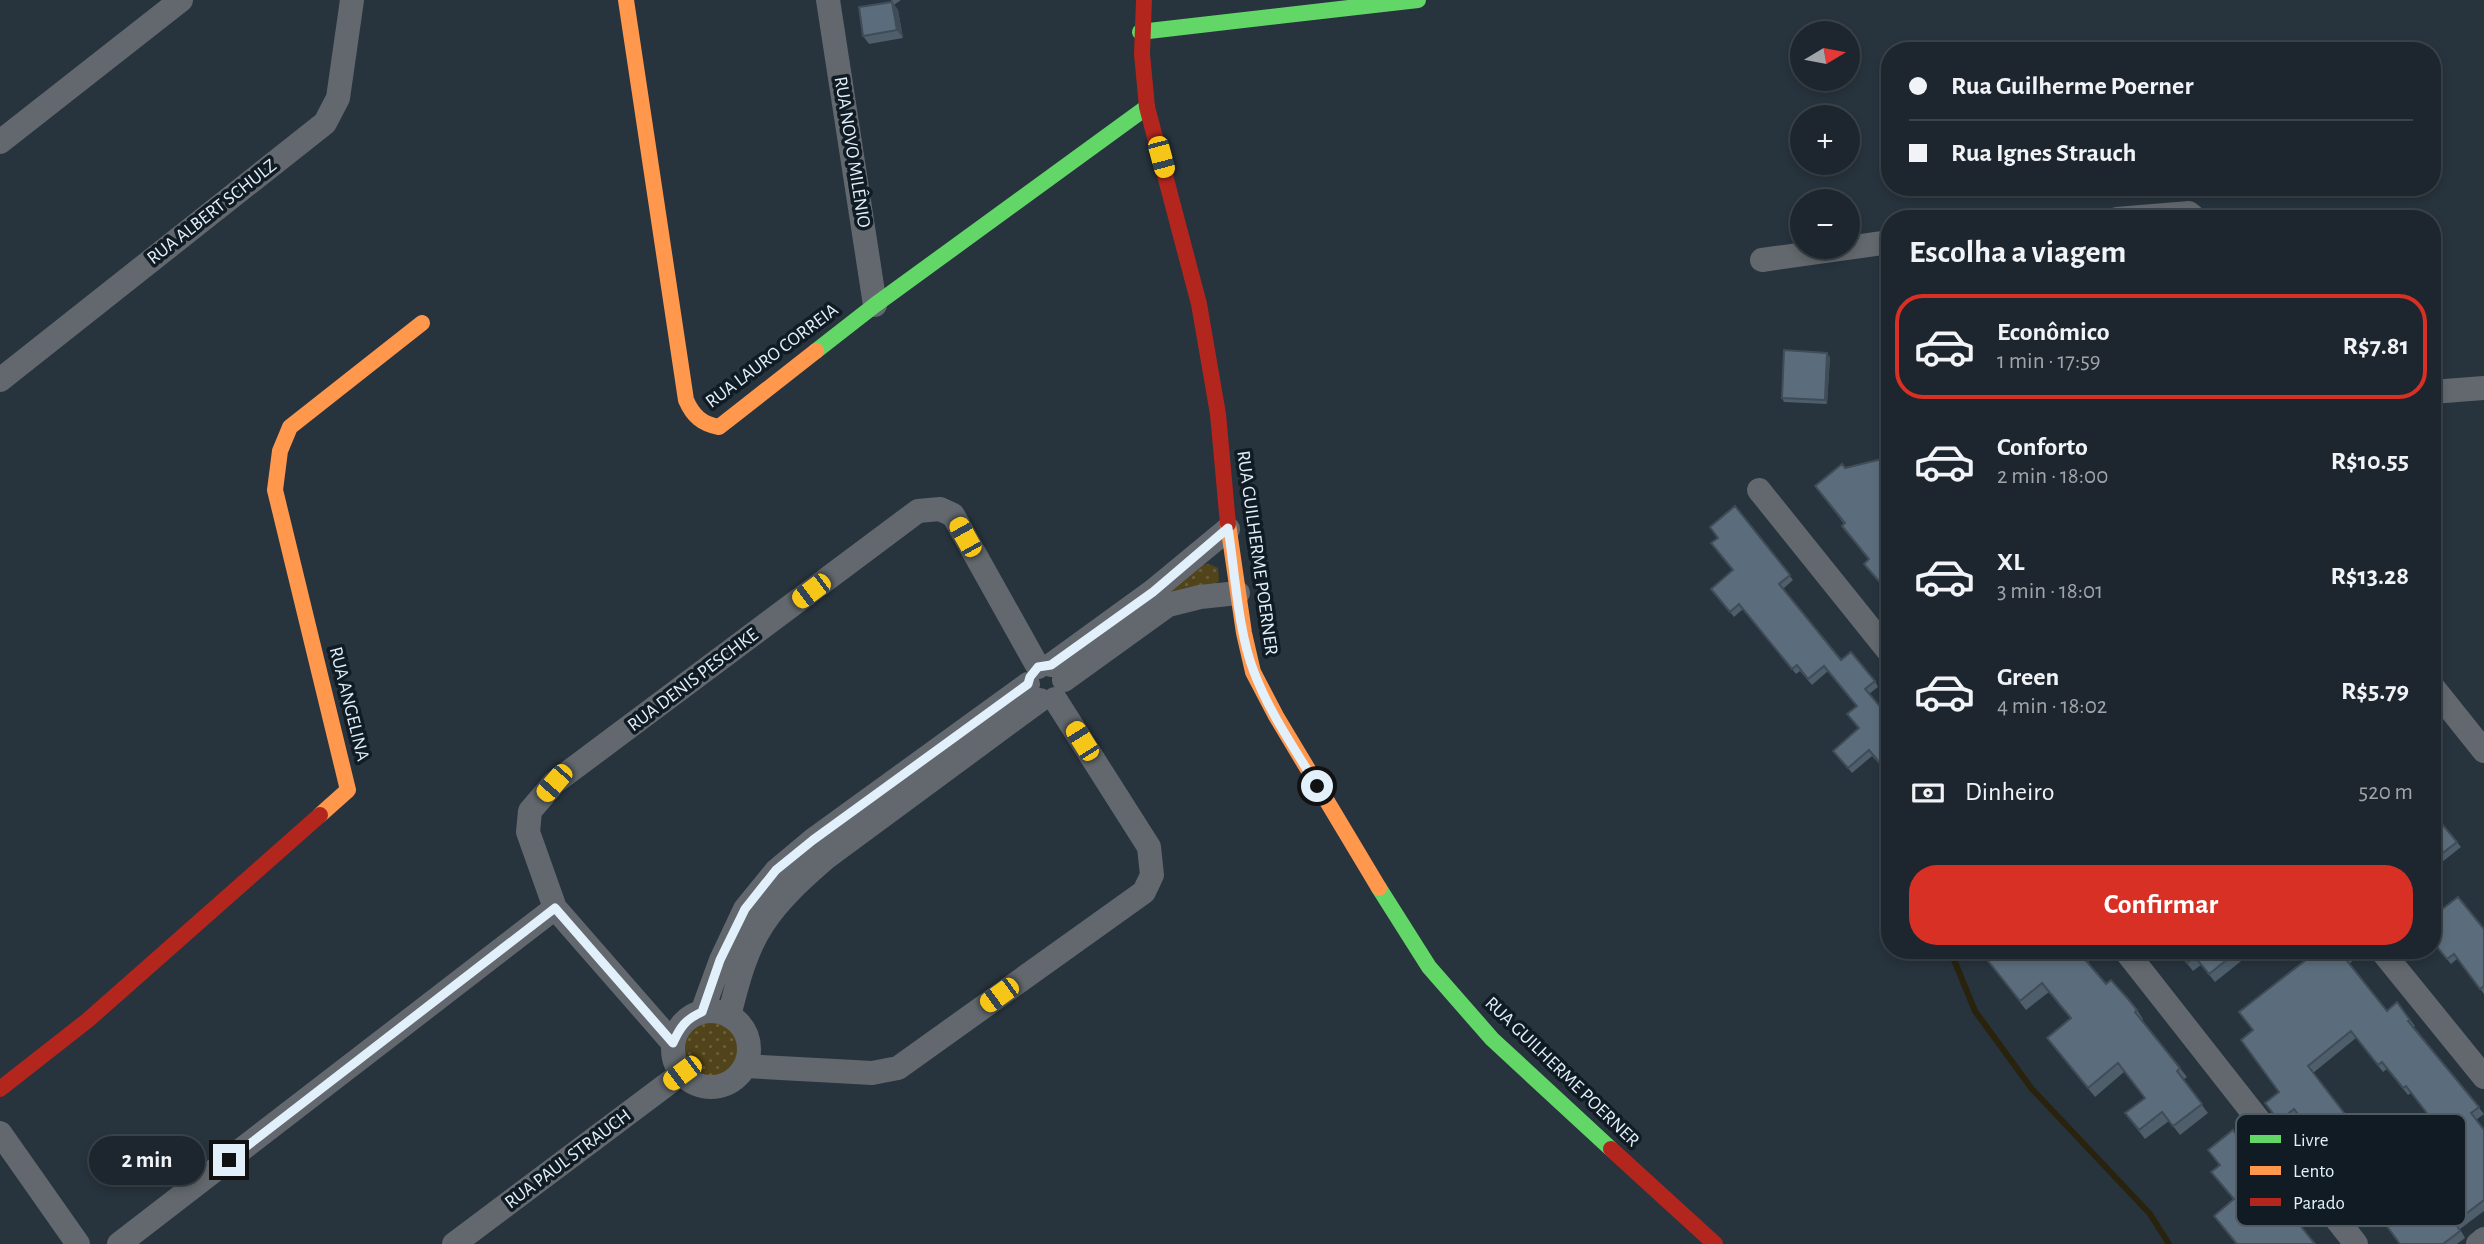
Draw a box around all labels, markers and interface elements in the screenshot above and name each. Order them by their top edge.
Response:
north arrow [1790,21,1860,91]
map controls [1790,21,1860,259]
text: Rua Guilherme Poerner [1951,73,2193,99]
street label: RUA NOVO MILÊNIO [831,75,875,229]
button: + [1790,105,1860,175]
car [1146,134,1177,180]
text: Rua Ignes Strauch [1951,140,2136,166]
street label: RUA ALBERT SCHULZ [144,156,280,268]
button: − [1790,189,1860,259]
text: Escolha a viagem [1909,236,2126,268]
street label: RUA LAURO CORREIA [702,300,842,412]
icon: car [1913,315,1976,378]
text: Econômico [1997,319,2110,345]
text: R$7.81 [2343,333,2409,359]
text: 1 min · 17:59 [1997,350,2101,373]
icon: car [1913,430,1976,493]
text: Conforto [1997,434,2088,460]
text: R$10.55 [2331,448,2409,474]
street label: RUA GUILHERME POERNER [1233,449,1281,657]
text: 2 min · 18:00 [1997,465,2108,488]
car [946,514,985,560]
icon: car [1913,545,1976,608]
text: XL [1997,549,2024,575]
text: R$13.28 [2330,563,2409,589]
car [788,570,835,612]
text: 3 min · 18:01 [1997,580,2103,603]
street label: RUA DENIS PESCHKE [624,625,762,735]
street label: RUA ANGELINA [326,645,372,763]
icon: car [1913,660,1976,723]
text: Green [1997,664,2059,690]
text: R$5.79 [2341,678,2409,704]
text: 4 min · 18:02 [1997,695,2107,718]
car [1062,718,1103,764]
car [533,760,576,806]
route start [1301,770,1333,802]
icon: cash [1909,774,1947,812]
text: Dinheiro [1965,779,2054,805]
text: 520 m [2359,781,2413,804]
button: Confirmar [1909,865,2413,945]
car [976,974,1023,1016]
street label: RUA GUILHERME POERNER [1481,993,1643,1151]
car [659,1052,706,1094]
street label: RUA PAUL STRAUCH [501,1106,635,1212]
legend [2236,1114,2466,1226]
text: Livre [2293,1131,2328,1150]
callout: 2 min [89,1136,204,1184]
route end [213,1144,245,1176]
text: 2 min [121,1149,173,1172]
text: Lento [2293,1162,2334,1181]
text: Parado [2293,1194,2345,1213]

